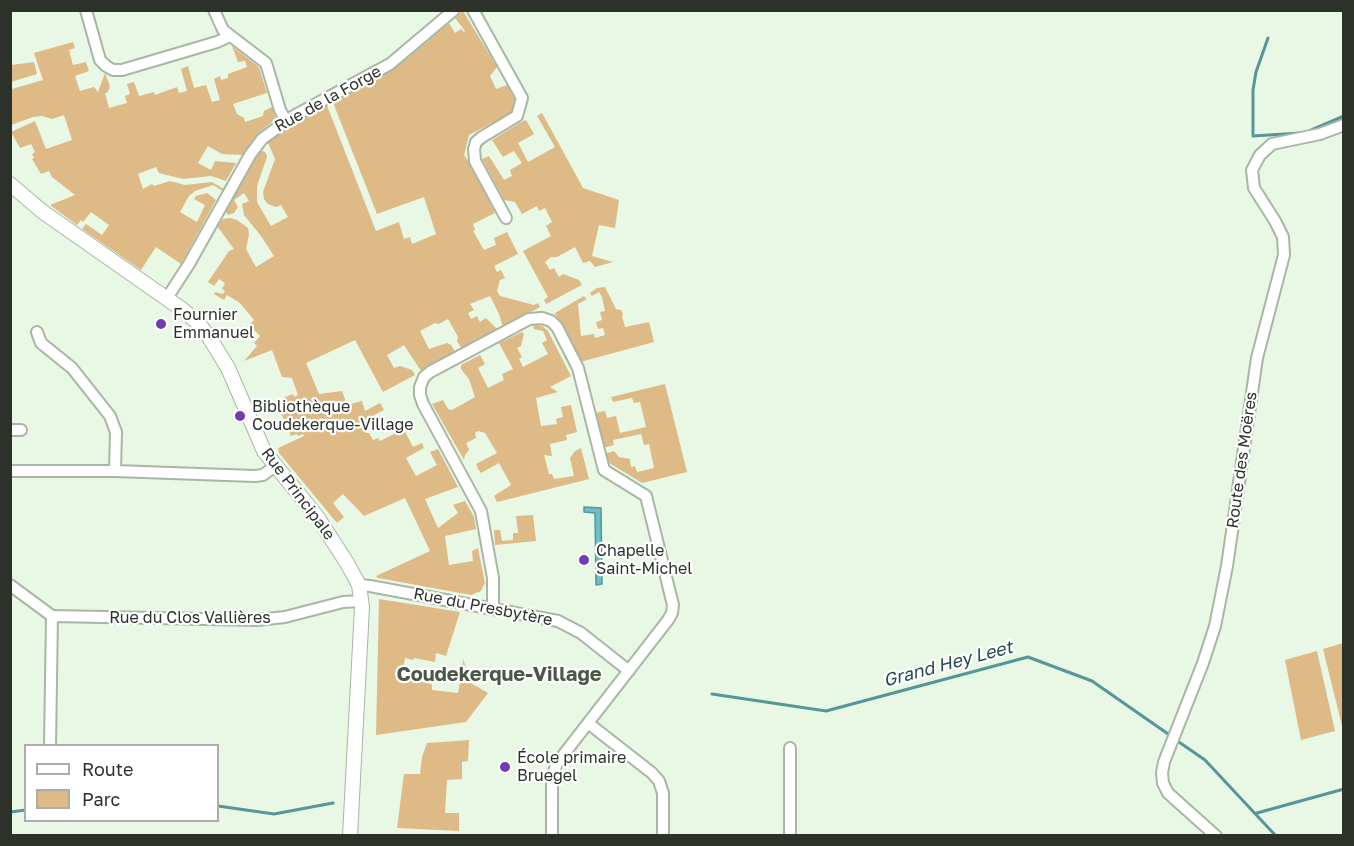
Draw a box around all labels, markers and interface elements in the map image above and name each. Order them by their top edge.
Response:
street label: Rue de la Forge [271,62,385,136]
place label: Fournier Emmanuel [173,305,254,343]
marker: Fournier Emmanuel [154,317,168,331]
street label: Route des Moëres [1223,390,1261,530]
place label: Bibliothèque Coudekerque-Village [252,397,414,435]
marker: Bibliothèque Coudekerque-Village [233,409,247,423]
street label: Rue Principale [257,444,339,544]
place label: Chapelle Saint-Michel [596,541,692,579]
marker: Chapelle Saint-Michel [577,553,591,567]
street label: Rue du Presbytère [412,584,554,630]
street label: Rue du Clos Vallières [109,608,271,628]
water label: Grand Hey Leet [881,636,1015,692]
district label: Coudekerque-Village [396,663,602,687]
legend [24,744,219,822]
place label: École primaire Bruegel [517,748,626,786]
text: Route [82,758,133,780]
marker: École primaire Bruegel [498,760,512,774]
text: Parc [82,788,120,810]

